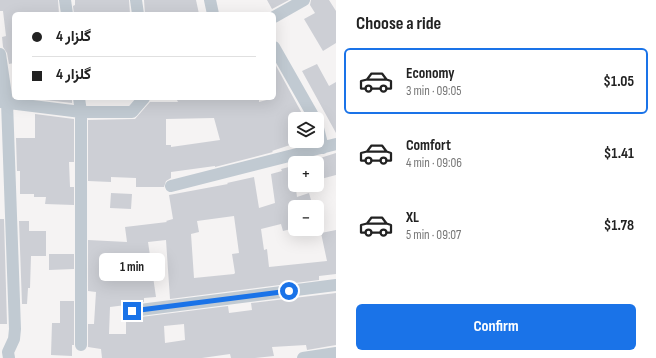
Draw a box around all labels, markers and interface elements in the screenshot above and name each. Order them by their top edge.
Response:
text: Choose a ride [356,13,441,34]
text: گلزار 4 [56,27,91,46]
icon: car [358,63,394,99]
text: Economy [406,64,455,83]
text: گلزار 4 [56,65,91,84]
text: $1.05 [603,72,634,91]
text: 3 min · 09:05 [406,83,462,99]
map controls [288,112,324,236]
button: layers [288,112,324,148]
icon: car [358,135,394,171]
text: Comfort [406,136,451,155]
text: $1.41 [604,144,634,163]
text: 4 min · 09:06 [406,155,462,171]
button: + [288,156,324,192]
button: − [288,200,324,236]
icon: car [358,207,394,243]
text: XL [406,208,419,227]
text: $1.78 [604,216,634,235]
text: 5 min · 09:07 [406,227,461,243]
callout: 1 min [99,253,165,281]
text: 1 min [120,259,144,275]
route start [280,282,298,300]
route end [123,302,141,320]
button: Confirm [356,304,636,350]

